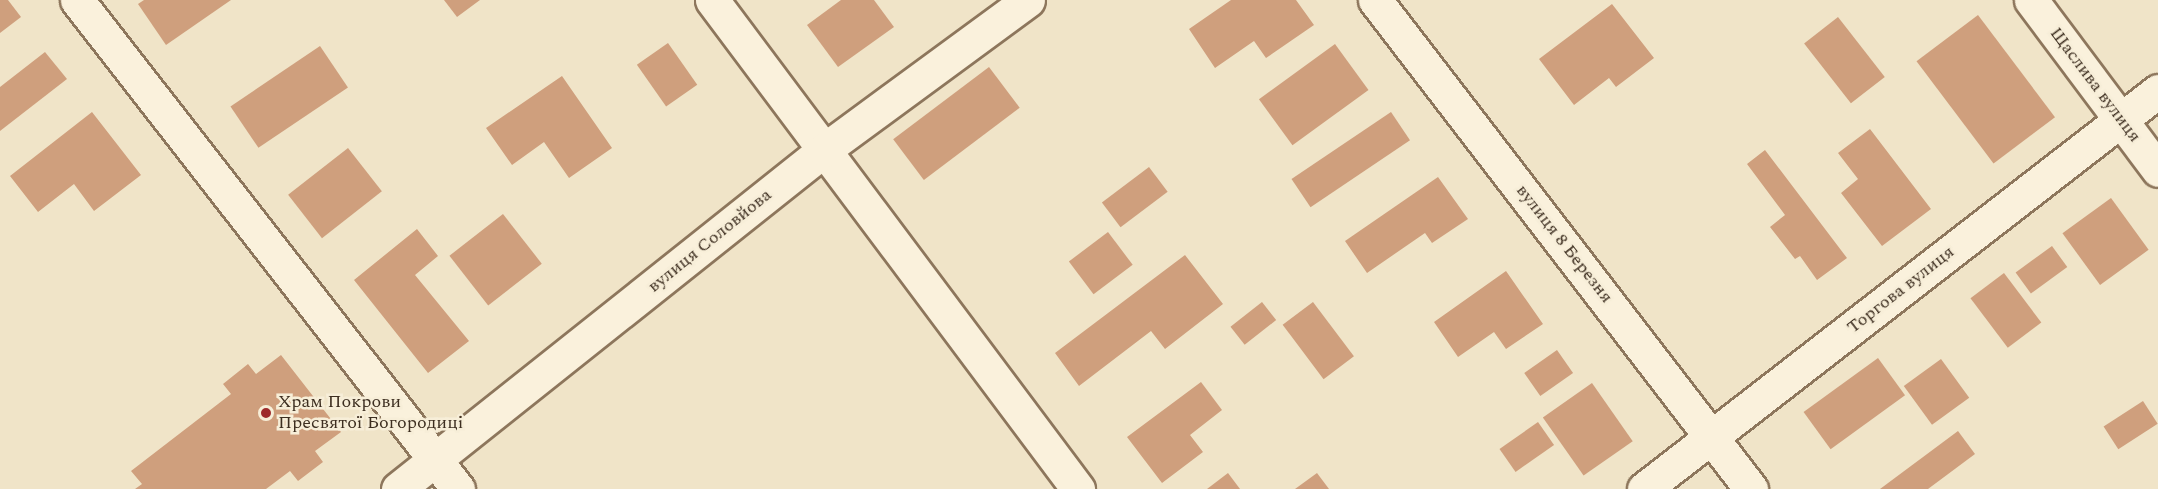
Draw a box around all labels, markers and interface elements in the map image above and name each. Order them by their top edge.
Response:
street label: Щаслива вулиця [2045,23,2145,147]
street label: вулиця 8 Березня [1511,180,1617,308]
street label: вулиця Соловйова [644,184,776,298]
street label: Торгова вулиця [1843,241,1959,339]
place label: Храм Покрови Пресвятої Богородиці [278,392,463,434]
marker: Храм Покрови Пресвятої Богородиці [259,406,273,420]

